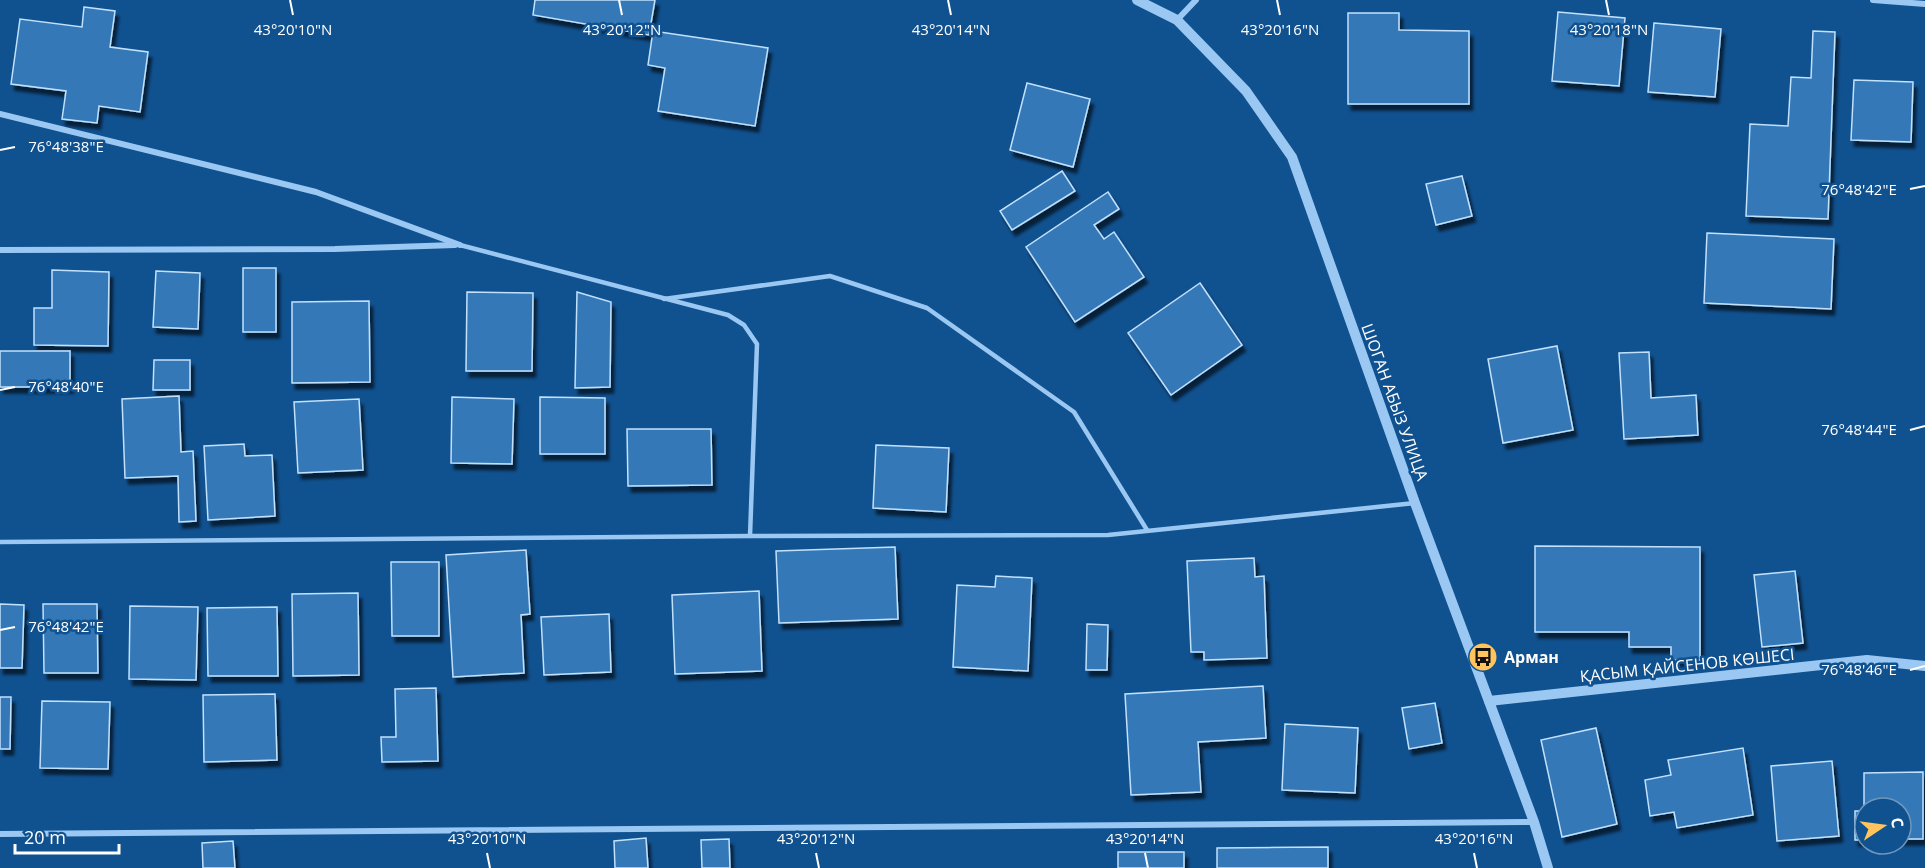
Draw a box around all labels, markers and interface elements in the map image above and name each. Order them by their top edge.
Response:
text: 43°20'10"N [254,19,332,39]
text: 43°20'12"N [583,19,661,39]
text: 43°20'14"N [912,19,990,39]
text: 43°20'16"N [1241,19,1319,39]
text: 43°20'18"N [1570,19,1648,39]
text: 76°48'38"E [28,136,104,156]
text: 76°48'42"E [1821,179,1897,199]
street label: ШОГАН АБЫЗ УЛИЦА [1356,320,1434,484]
text: 76°48'40"E [28,376,104,396]
text: 76°48'44"E [1821,419,1897,439]
text: 76°48'42"E [28,616,104,636]
bus stop icon: Арман [1467,641,1499,673]
street label: ҚАСЫМ ҚАЙСЕНОВ КӨШЕСІ [1579,643,1795,687]
place label: Арман [1504,646,1559,668]
text: 76°48'46"E [1821,659,1897,679]
north arrow [1853,796,1913,856]
text: С [1886,815,1909,830]
scale bar [15,817,118,855]
text: 20 m [24,825,66,849]
text: 43°20'10"N [448,828,526,848]
text: 43°20'12"N [777,828,855,848]
text: 43°20'14"N [1106,828,1184,848]
text: 43°20'16"N [1435,828,1513,848]

